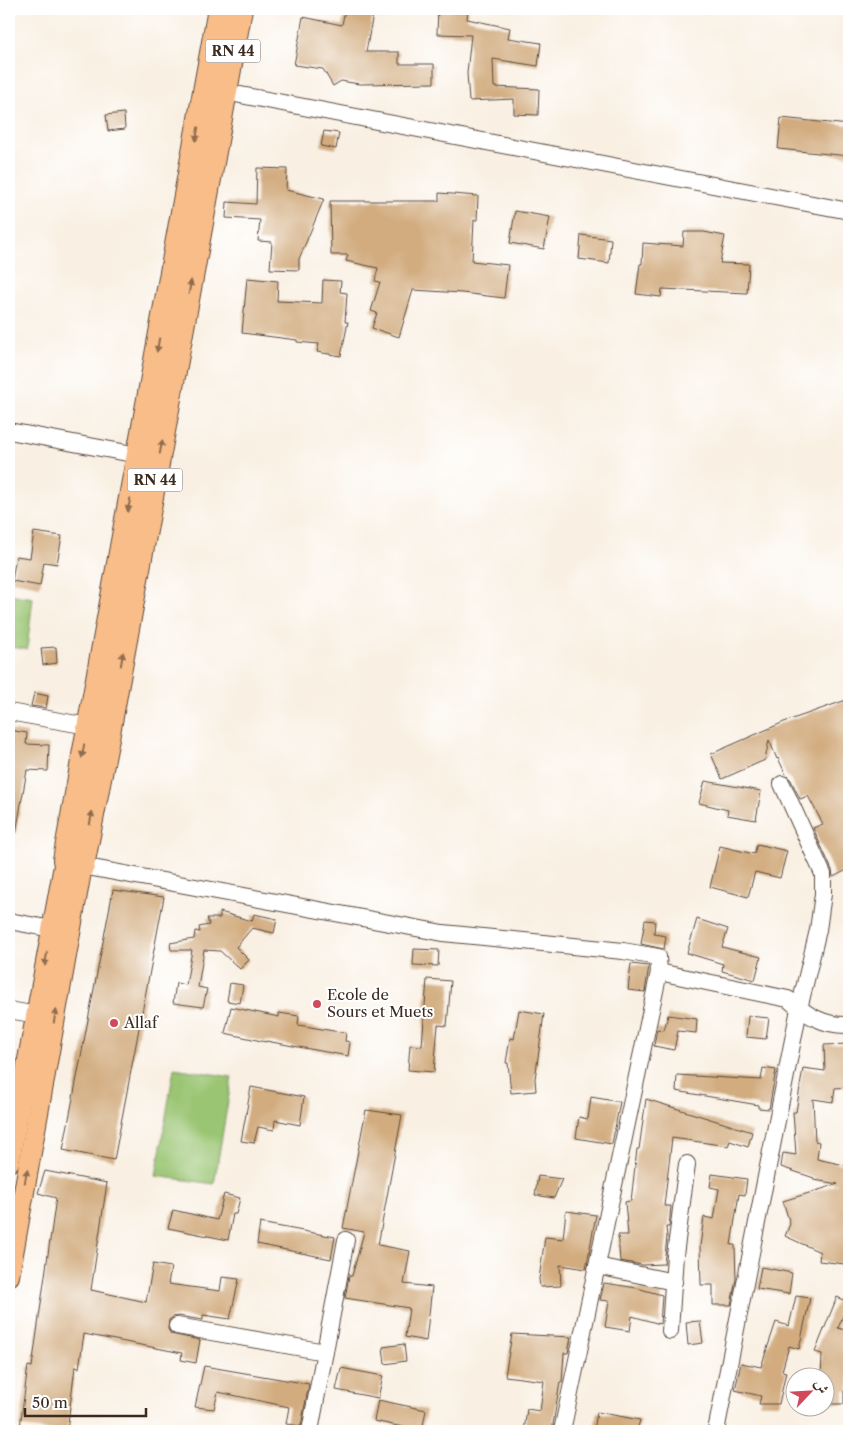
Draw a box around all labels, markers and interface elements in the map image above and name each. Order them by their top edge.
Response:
road number: RN 44 [206,40,260,62]
one-way arrow [193,126,201,142]
one-way arrow [186,279,194,295]
one-way arrow [154,338,162,354]
one-way arrow [157,439,165,455]
road number: RN 44 [128,468,182,492]
one-way arrow [125,498,133,513]
one-way arrow [118,650,126,666]
one-way arrow [79,743,87,759]
one-way arrow [87,811,95,826]
one-way arrow [42,952,50,968]
place label: Ecole de Sours et Muets [327,985,433,1021]
marker: Ecole de Sours et Muets [311,998,323,1010]
one-way arrow [51,1008,59,1024]
place label: Allaf [123,1013,159,1032]
marker: Allaf [108,1017,120,1029]
one-way arrow [23,1168,31,1184]
north arrow [786,1368,836,1418]
text: ش [811,1376,833,1397]
scale bar [25,1385,146,1417]
text: 50 m [32,1393,68,1412]

